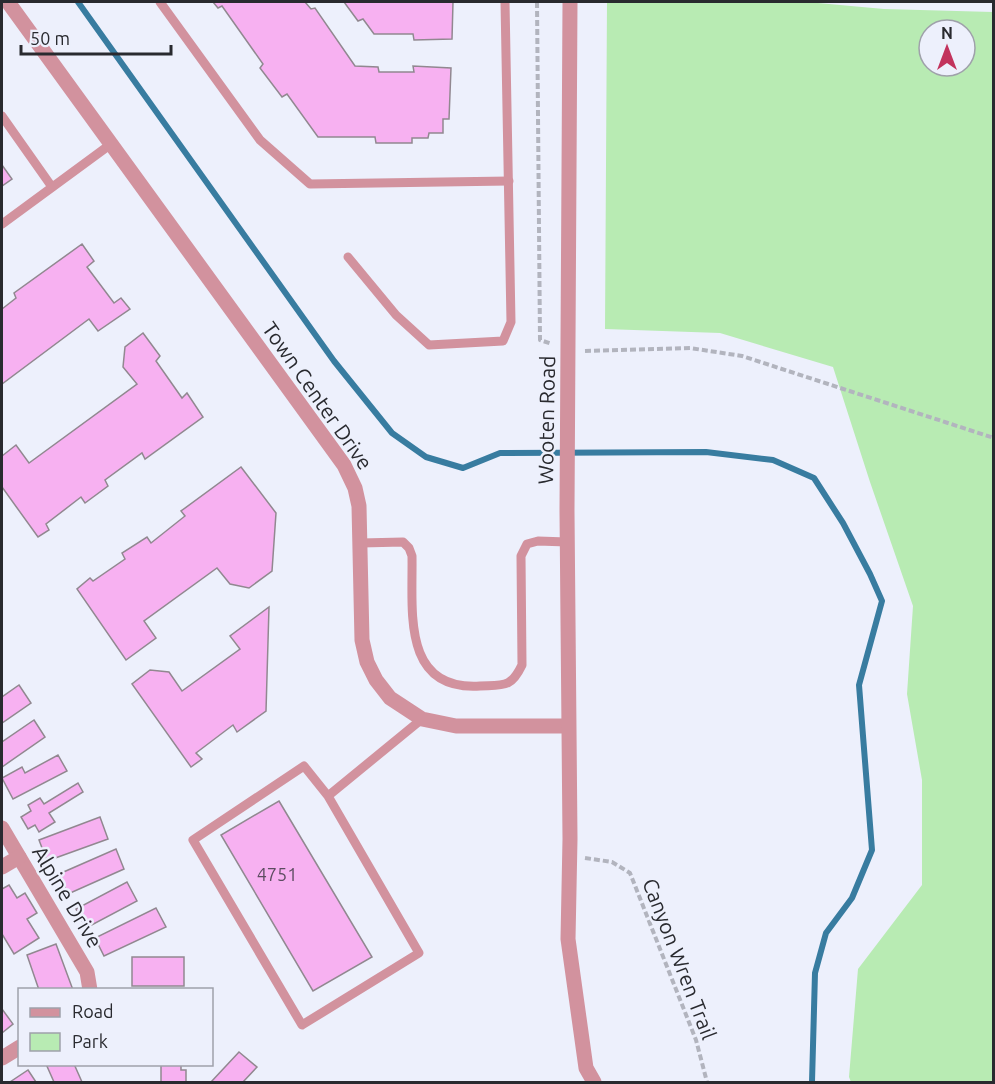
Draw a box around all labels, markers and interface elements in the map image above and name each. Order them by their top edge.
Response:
scale bar [21,18,171,56]
north arrow [917,18,977,78]
text: N [941,24,953,42]
text: 50 m [30,28,70,48]
street label: Town Center Drive [258,317,378,474]
street label: Wooten Road [533,355,559,485]
street label: Alpine Drive [28,841,108,952]
house number: 4751 [257,864,297,884]
street label: Canyon Wren Trail [638,875,722,1043]
legend [18,988,213,1066]
text: Road [72,1001,114,1021]
text: Park [72,1031,108,1051]

